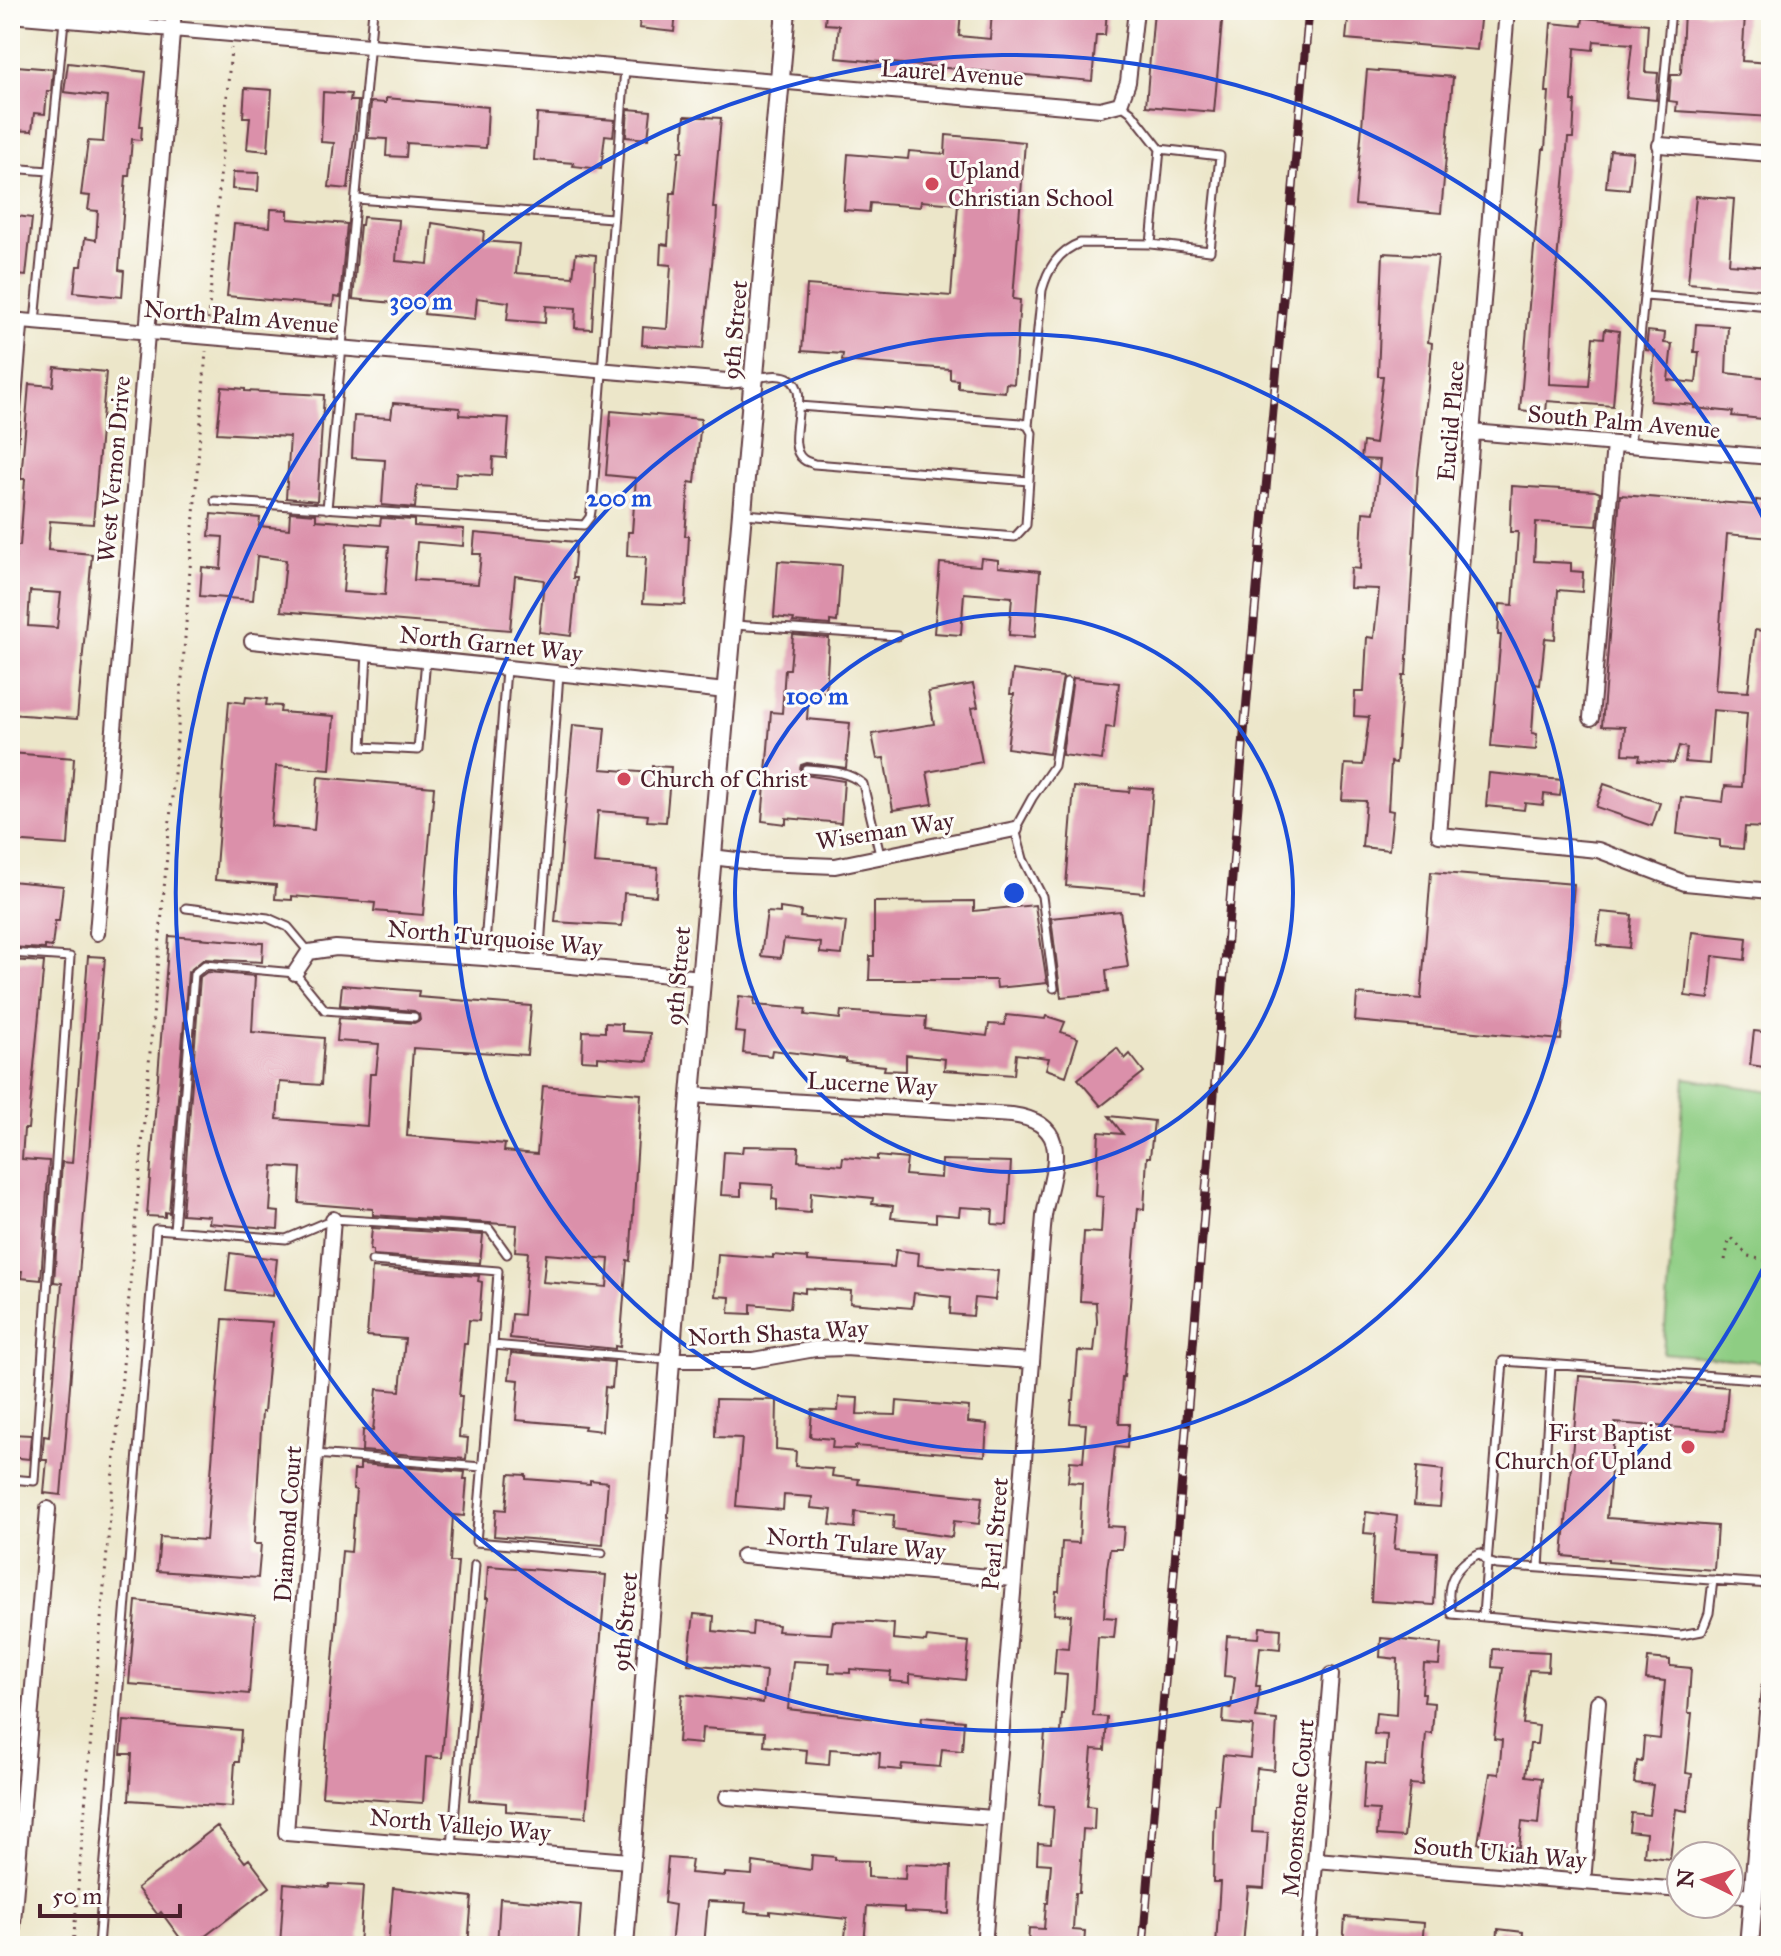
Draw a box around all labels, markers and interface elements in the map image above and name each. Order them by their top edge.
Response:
street label: Laurel Avenue [880,53,1024,93]
place label: Upland Christian School [948,155,1114,213]
marker: Upland Christian School [923,175,941,193]
street label: 9th Street [716,279,754,381]
text: 300 m [390,286,453,316]
street label: North Palm Avenue [142,294,340,340]
street label: Euclid Place [1431,360,1471,482]
street label: West Vernon Drive [91,374,137,564]
street label: South Palm Avenue [1526,399,1722,445]
text: 200 m [586,483,652,513]
street label: North Garnet Way [398,619,585,669]
text: 100 m [786,681,849,711]
place label: Church of Christ [640,764,808,794]
marker: Church of Christ [615,770,633,788]
street label: Wiseman Way [814,805,957,857]
centre of rings [1000,879,1028,907]
street label: North Turquoise Way [386,914,604,962]
street label: 9th Street [659,925,697,1027]
street label: Lucerne Way [806,1066,939,1102]
street label: North Shasta Way [687,1313,870,1353]
place label: First Baptist Church of Upland [1495,1418,1672,1476]
marker: First Baptist Church of Upland [1679,1438,1697,1456]
street label: Diamond Court [268,1444,308,1603]
street label: Pearl Street [975,1476,1015,1592]
street label: North Tulare Way [765,1521,948,1567]
street label: 9th Street [606,1571,644,1673]
street label: Moonstone Court [1275,1717,1321,1898]
street label: North Vallejo Way [368,1802,553,1848]
street label: South Ukiah Way [1412,1830,1589,1876]
north arrow [1665,1840,1745,1920]
text: N [1671,1867,1700,1889]
scale bar [40,1868,180,1918]
text: 50 m [52,1881,102,1911]

